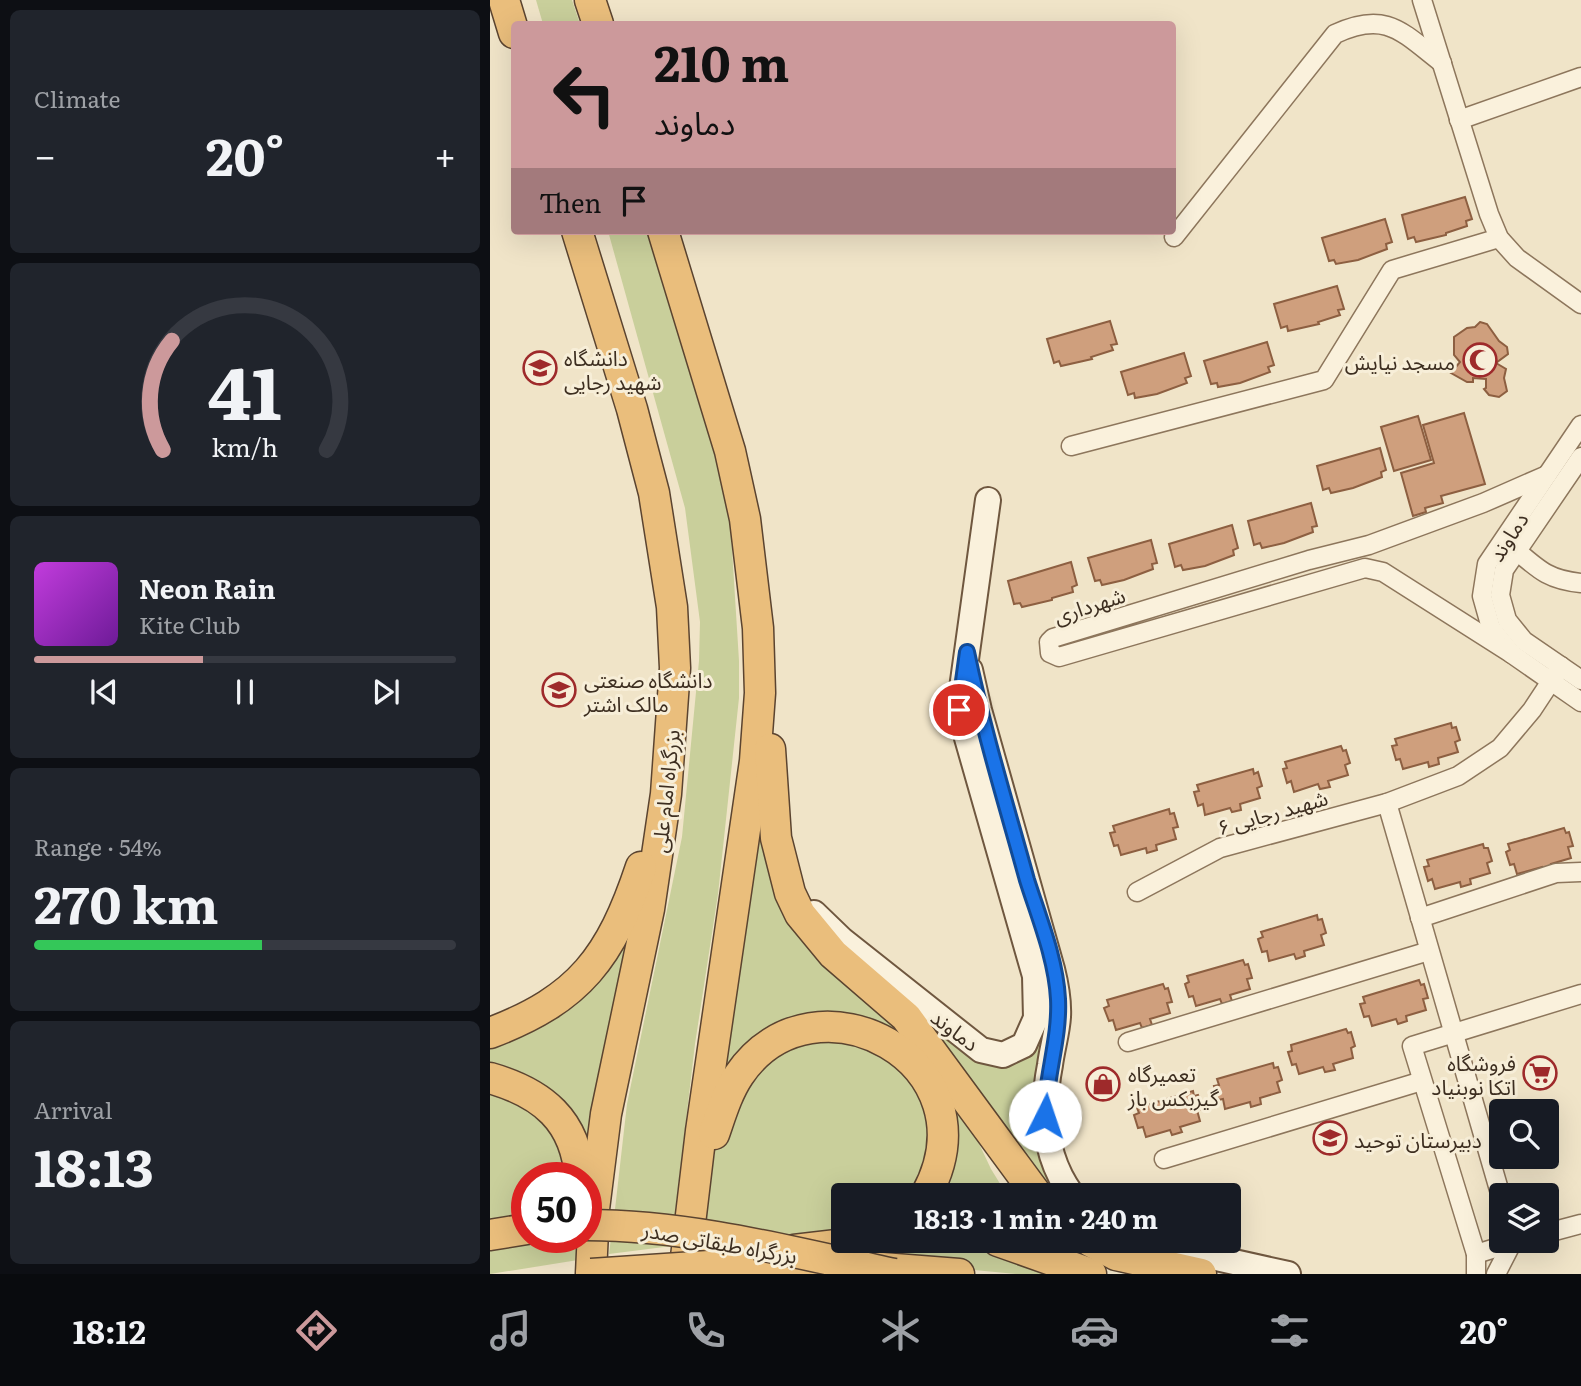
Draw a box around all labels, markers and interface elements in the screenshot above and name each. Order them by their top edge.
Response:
text: 210 m [654,24,789,97]
icon: left [539,49,630,140]
text: Climate [34,81,120,115]
text: دماوند [654,97,735,145]
text: 20° [206,115,284,192]
text: − [34,125,56,182]
text: + [434,125,456,182]
text: Then [539,182,601,221]
icon: arrive [615,182,653,220]
text: 41 [208,335,282,443]
place label: دانشگاه شهید رجایی [564,341,661,396]
mosque icon: مسجد نیایش [1461,341,1499,379]
place label: مسجد نیایش [1345,345,1455,376]
school or university icon: دانشگاه شهید رجایی [521,349,559,387]
text: km/h [212,428,278,465]
street label: دماوند [1479,505,1535,567]
text: Neon Rain [139,568,276,607]
street label: شهرداری [1049,578,1129,630]
text: Kite Club [139,607,240,641]
place label: دانشگاه صنعتی مالک اشتر [583,663,712,718]
school or university icon: دانشگاه صنعتی مالک اشتر [540,671,578,709]
icon: previous [85,673,123,711]
icon: pause [226,673,264,711]
icon: next [367,673,405,711]
pin [929,680,989,740]
icon: arrive [940,691,978,729]
street label: بزرگراه امام علی [642,728,689,854]
street label: شهید رجایی ۶ [1213,780,1331,842]
text: Range · 54% [34,829,162,863]
text: 270 km [34,863,219,940]
street label: دماوند [925,1001,987,1057]
place label: فروشگاه اتکا نوبنیاد [1431,1046,1516,1101]
supermarket icon: فروشگاه اتکا نوبنیاد [1521,1054,1559,1092]
place label: تعمیرگاه گیربکس باز [1127,1057,1219,1112]
shop icon: تعمیرگاه گیربکس باز [1084,1065,1122,1103]
position arrow [1008,1079,1082,1153]
text: Arrival [34,1092,113,1126]
map controls [1489,1099,1559,1253]
button: search [1489,1099,1559,1169]
school or university icon: دبیرستان توحید [1311,1119,1349,1157]
place label: دبیرستان توحید [1354,1123,1482,1154]
text: 18:13 [34,1126,154,1203]
speed limit sign: 50 [511,1162,602,1253]
button: layers [1489,1183,1559,1253]
text: 18:13 · 1 min · 240 m [914,1198,1158,1237]
street label: بزرگراه طبقاتی صدر [639,1212,800,1270]
text: 18:12 [73,1306,146,1354]
icon: directions [292,1306,341,1355]
icon: music [486,1306,535,1355]
icon: phone [681,1306,730,1355]
icon: climate [876,1306,925,1355]
icon: car [1070,1306,1119,1355]
icon: filters [1265,1306,1314,1355]
text: 20° [1460,1306,1508,1354]

